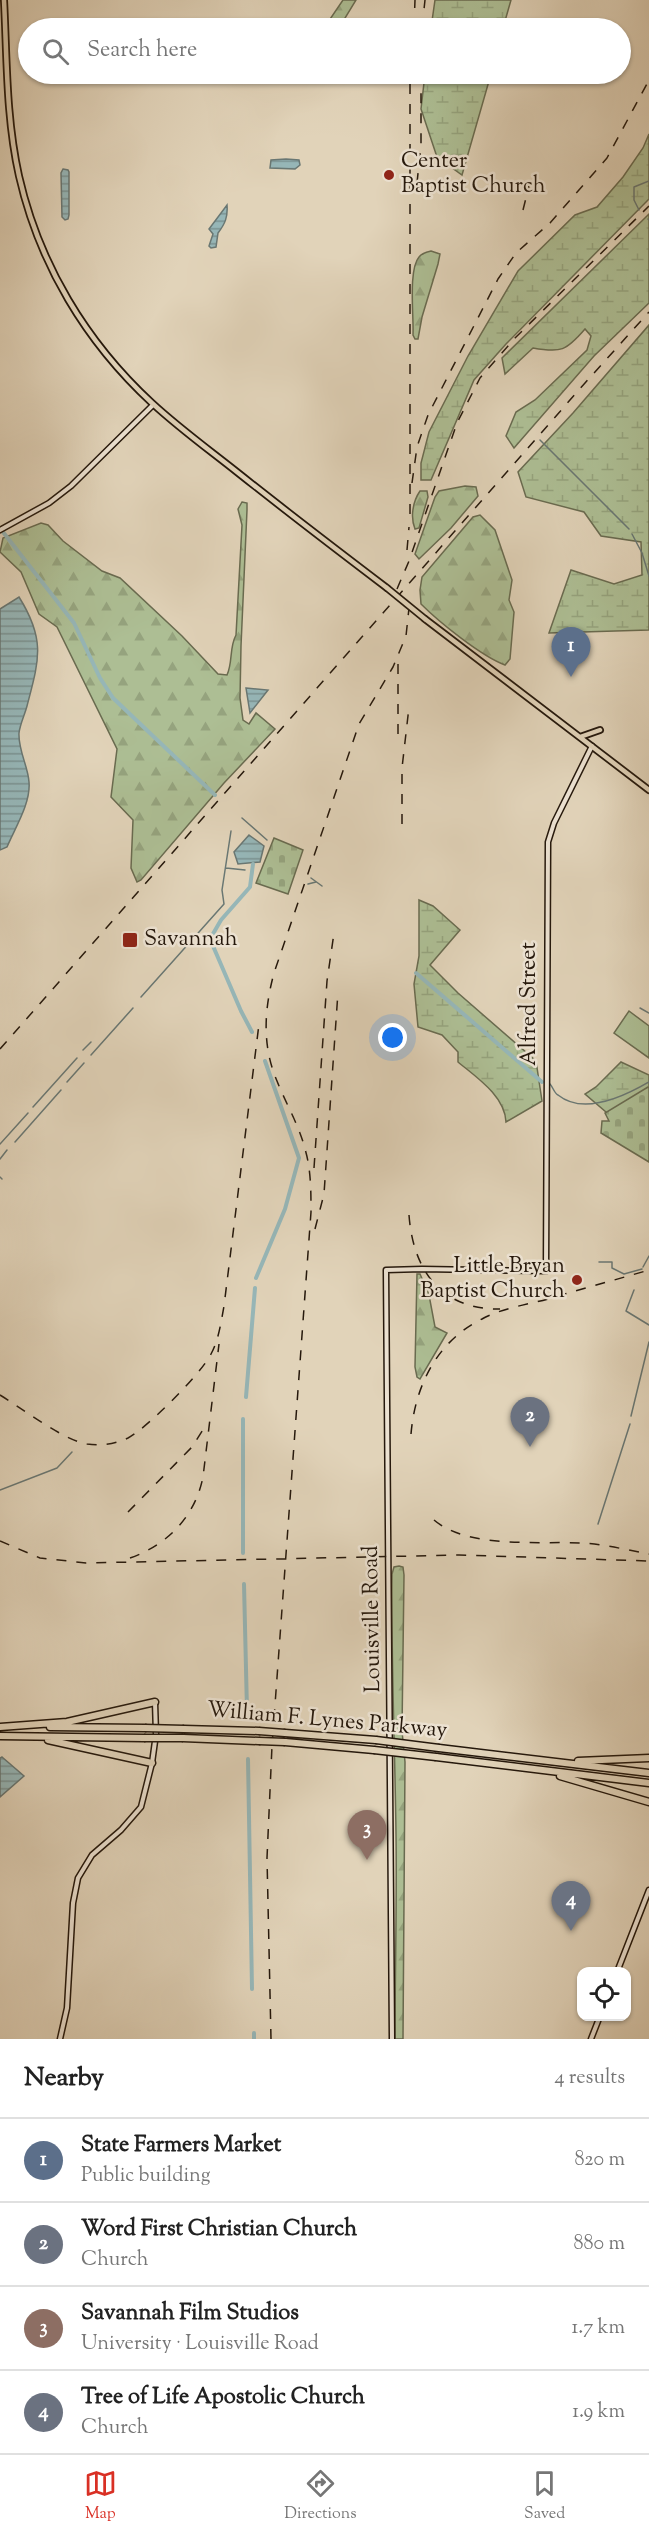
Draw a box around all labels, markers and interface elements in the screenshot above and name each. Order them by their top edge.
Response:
search box [18,18,631,84]
icon: search [39,35,72,68]
text: Search here [87,35,197,67]
place label: Center Baptist Church [401,146,546,203]
marker: Center Baptist Church [382,168,396,182]
pin: 1 [552,628,590,677]
place label: Savannah [144,924,238,956]
marker: Savannah [121,931,139,949]
street label: Alfred Street [514,942,546,1066]
your location [378,1023,407,1052]
place label: Little Bryan Baptist Church [420,1251,565,1308]
marker: Little Bryan Baptist Church [570,1273,584,1287]
pin: 2 [510,1398,550,1447]
street label: Louisville Road [356,1545,390,1693]
street label: William F. Lynes Parkway [205,1695,449,1747]
pin: 3 [348,1810,386,1860]
pin: 4 [552,1882,590,1931]
map controls [577,1967,631,2021]
button: locate [577,1967,631,2021]
text: Nearby [24,2060,104,2097]
text: 4 results [554,2064,625,2093]
text: State Farmers Market [81,2130,281,2162]
text: 1 [40,2146,47,2175]
text: 820 m [574,2146,625,2175]
text: Public building [81,2162,211,2191]
text: Word First Christian Church [81,2214,357,2246]
text: 2 [39,2230,48,2259]
text: 880 m [574,2230,625,2259]
text: Church [81,2246,148,2275]
text: Savannah Film Studios [81,2298,299,2330]
text: 3 [39,2314,48,2343]
text: 1.7 km [571,2314,625,2343]
text: University · Louisville Road [81,2330,319,2359]
text: Tree of Life Apostolic Church [81,2382,365,2414]
text: 4 [38,2398,49,2427]
text: 1.9 km [572,2398,625,2427]
text: Church [81,2414,148,2443]
tab: Map [84,2467,117,2526]
tab: Directions [284,2467,357,2526]
tab: Saved [524,2467,565,2526]

